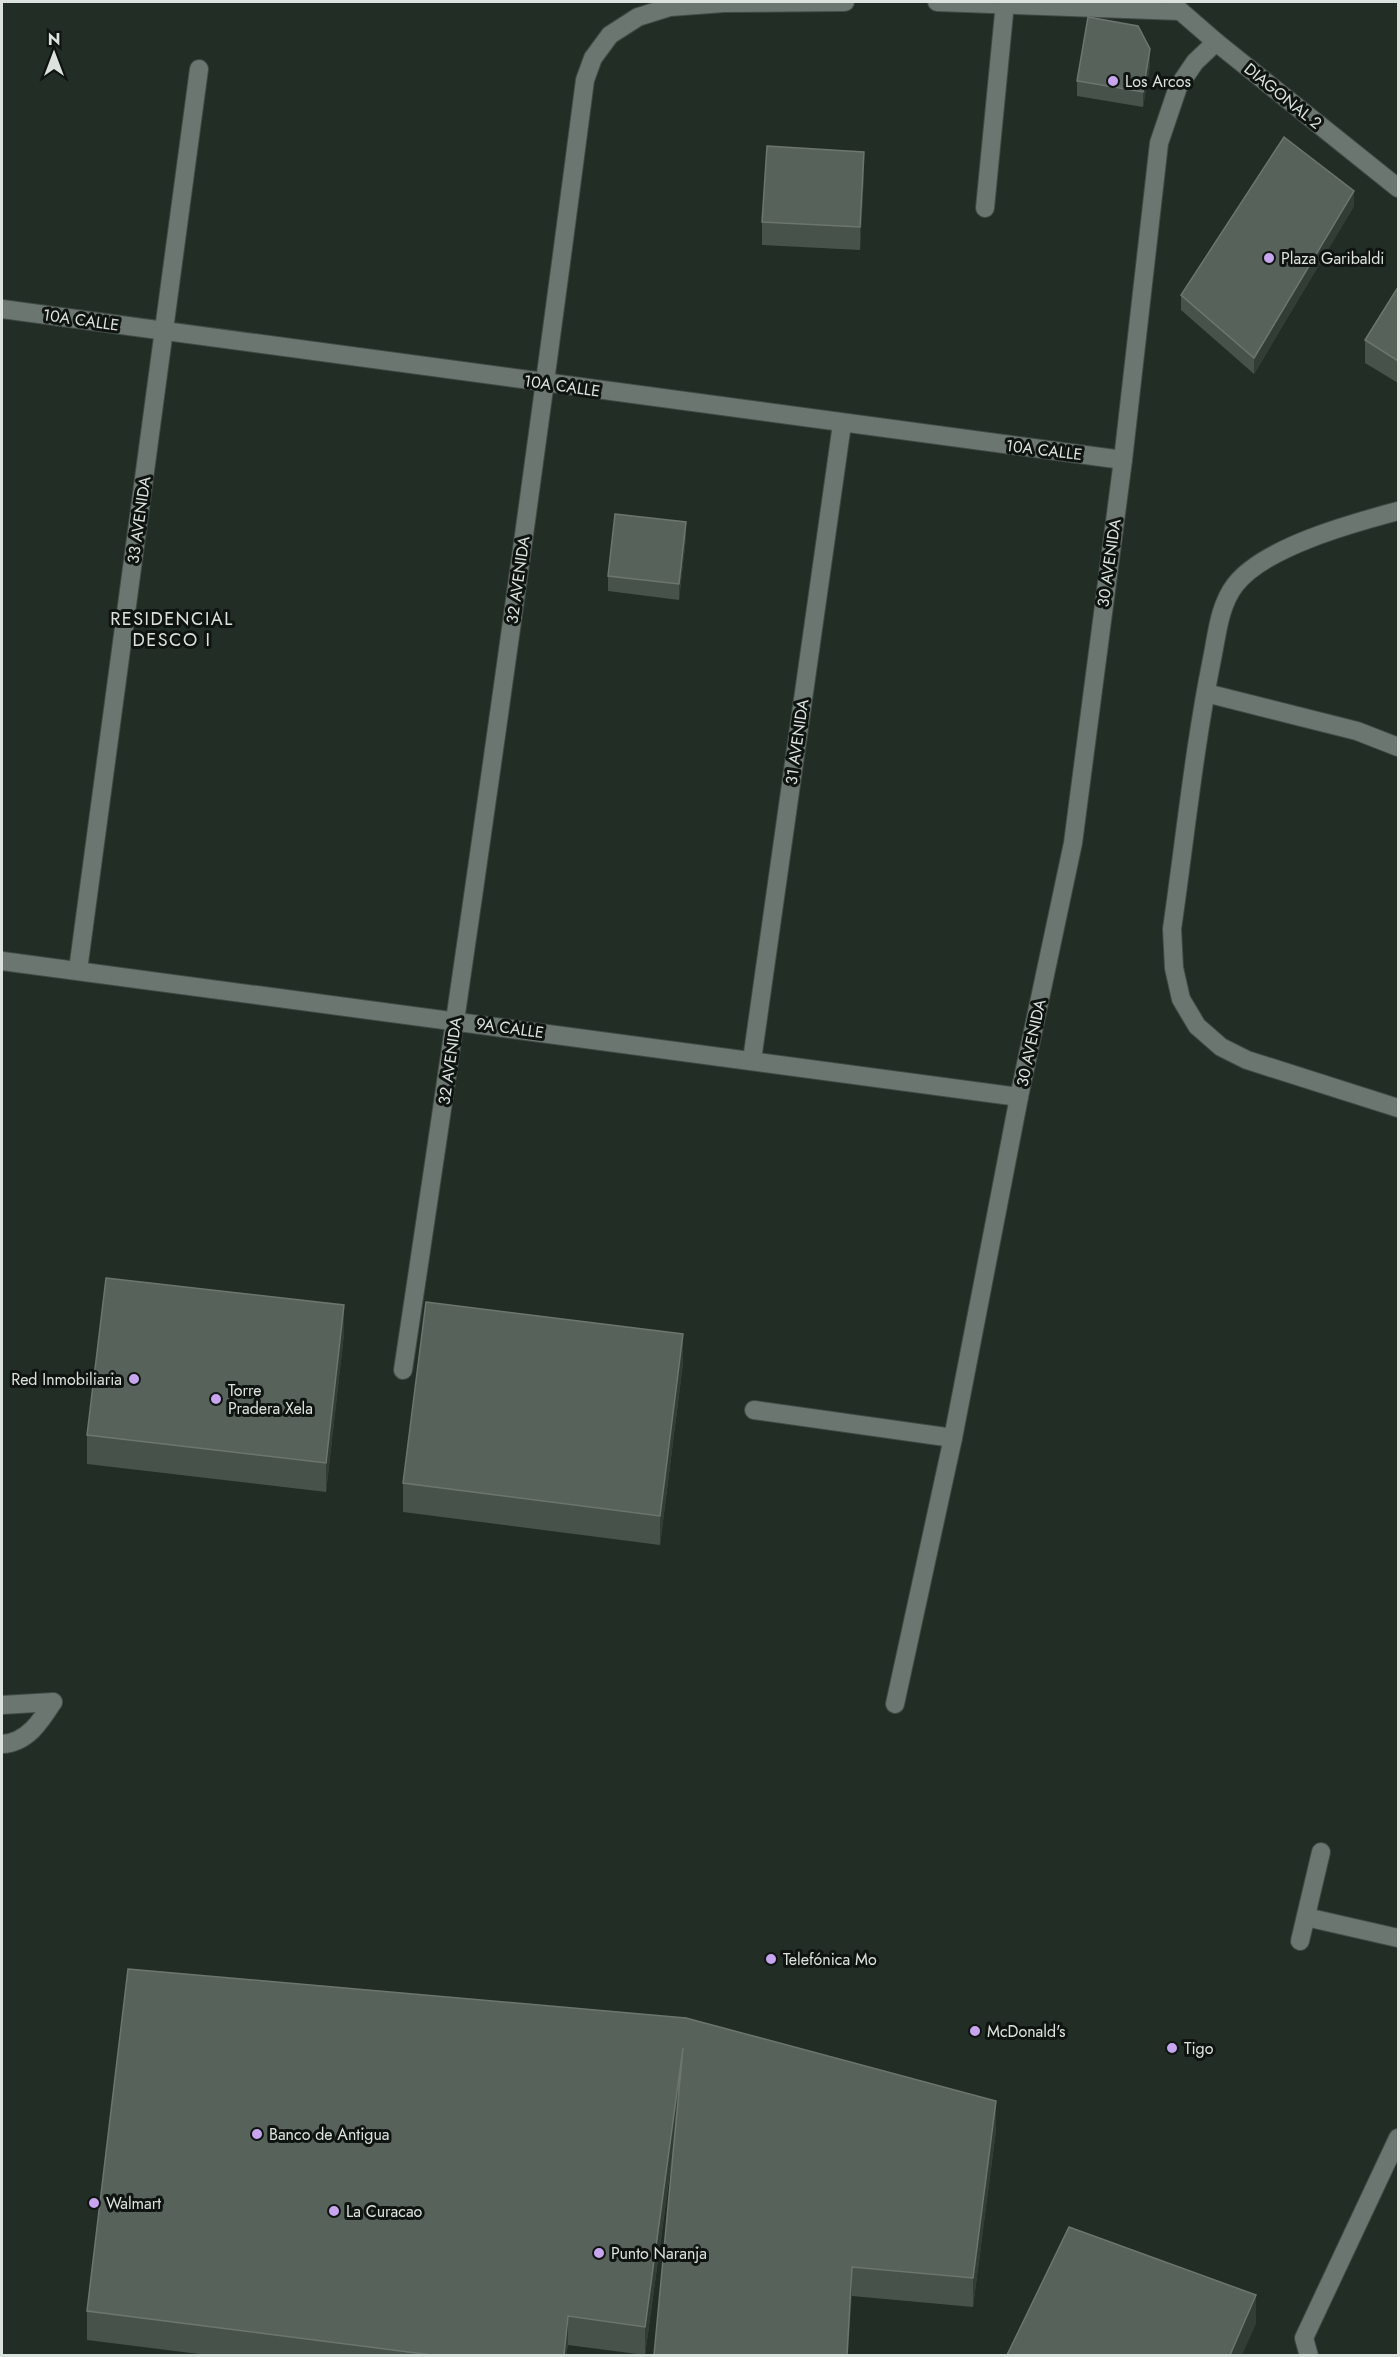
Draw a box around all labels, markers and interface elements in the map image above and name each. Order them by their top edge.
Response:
north arrow [24,24,84,84]
text: N [48,28,60,51]
street label: DIAGONAL 2 [1239,57,1327,135]
place label: Los Arcos [1125,70,1191,93]
marker: Los Arcos [1106,74,1120,88]
place label: Plaza Garibaldi [1281,247,1385,270]
marker: Plaza Garibaldi [1262,251,1276,265]
street label: 10A CALLE [41,303,121,337]
street label: 10A CALLE [522,369,602,403]
street label: 10A CALLE [1005,434,1083,466]
street label: 33 AVENIDA [121,474,157,565]
street label: 30 AVENIDA [1091,517,1127,609]
street label: 32 AVENIDA [500,534,536,625]
district label: RESIDENCIAL DESCO I [110,606,234,653]
street label: 31 AVENIDA [780,697,814,786]
street label: 30 AVENIDA [1011,997,1052,1089]
street label: 9A CALLE [475,1012,545,1044]
street label: 32 AVENIDA [432,1015,468,1106]
place label: Red Inmobiliaria [11,1368,122,1391]
marker: Red Inmobiliaria [127,1372,141,1386]
place label: Torre Pradera Xela [228,1379,313,1420]
marker: Torre Pradera Xela [209,1392,223,1406]
place label: Telefónica Mo [783,1948,877,1971]
marker: Telefónica Mo [764,1952,778,1966]
place label: McDonald's [987,2020,1066,2043]
marker: McDonald's [968,2024,982,2038]
place label: Tigo [1184,2037,1214,2060]
marker: Tigo [1165,2041,1179,2055]
place label: Banco de Antigua [269,2123,390,2146]
marker: Banco de Antigua [250,2127,264,2141]
place label: Walmart [106,2192,161,2215]
marker: Walmart [87,2196,101,2210]
place label: La Curacao [346,2200,423,2223]
marker: La Curacao [327,2204,341,2218]
place label: Punto Naranja [611,2242,707,2265]
marker: Punto Naranja [592,2246,606,2260]

